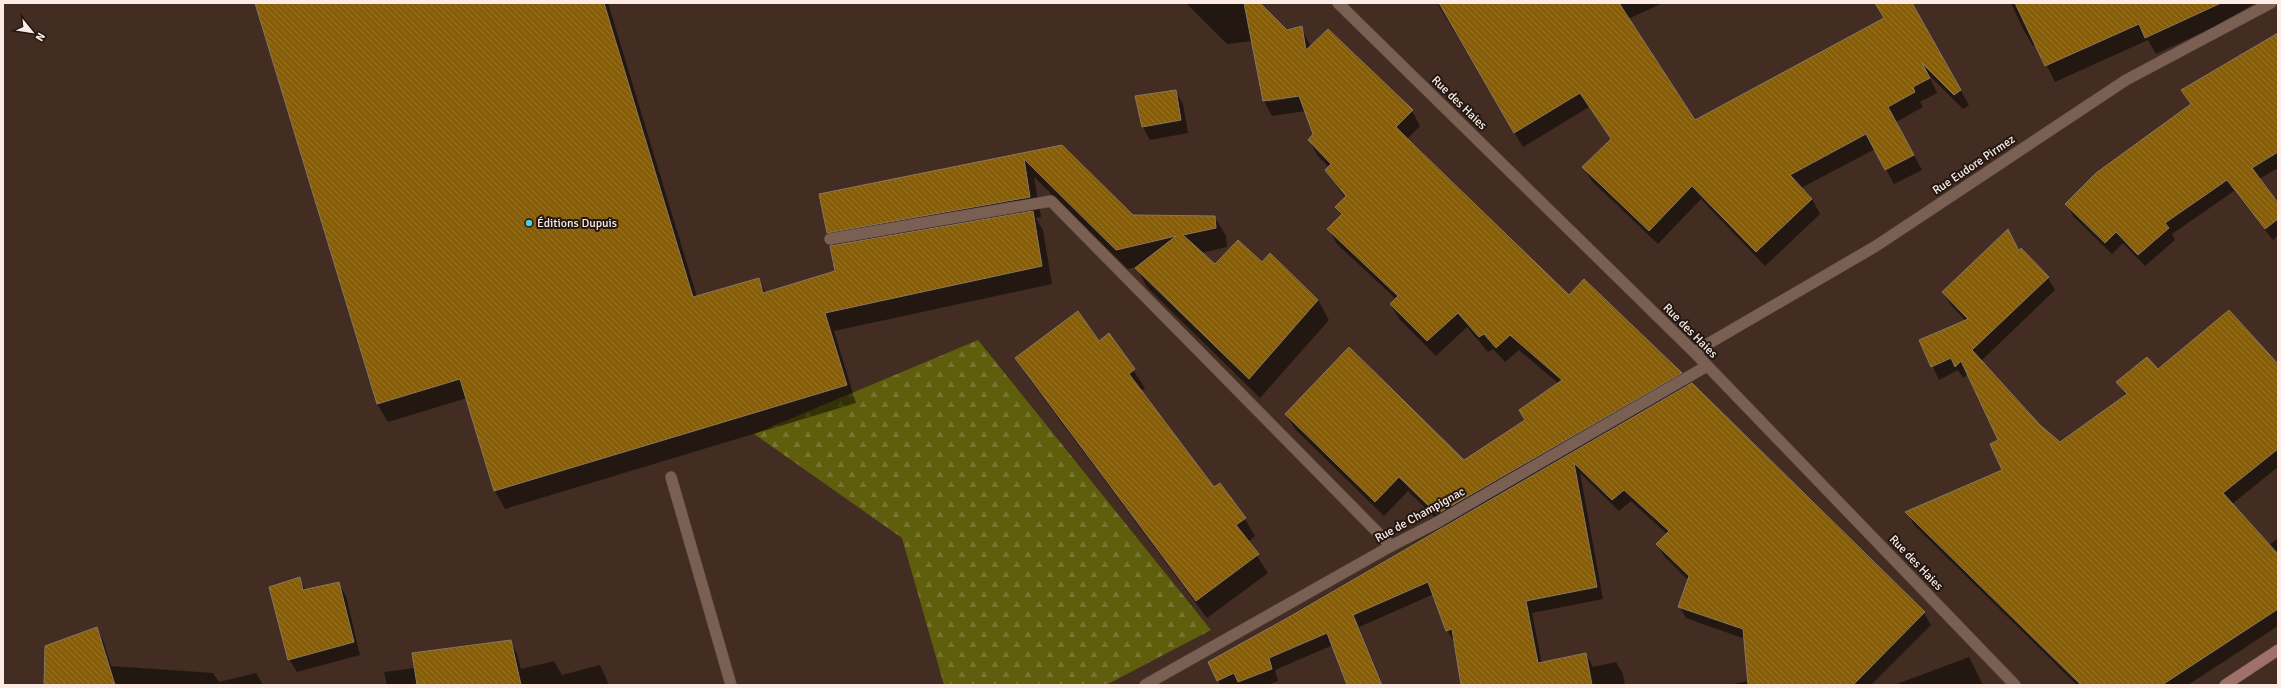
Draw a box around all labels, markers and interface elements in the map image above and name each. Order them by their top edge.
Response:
north arrow [12,12,52,52]
text: N [33,30,48,43]
street label: Rue des Haies [1428,73,1490,133]
street label: Rue Eudore Pirmez [1930,132,2018,198]
place label: Éditions Dupuis [537,216,617,231]
marker: Éditions Dupuis [524,218,534,228]
street label: Rue des Haies [1660,301,1720,361]
street label: Rue de Champignac [1372,484,1468,546]
street label: Rue des Haies [1886,532,1946,594]

